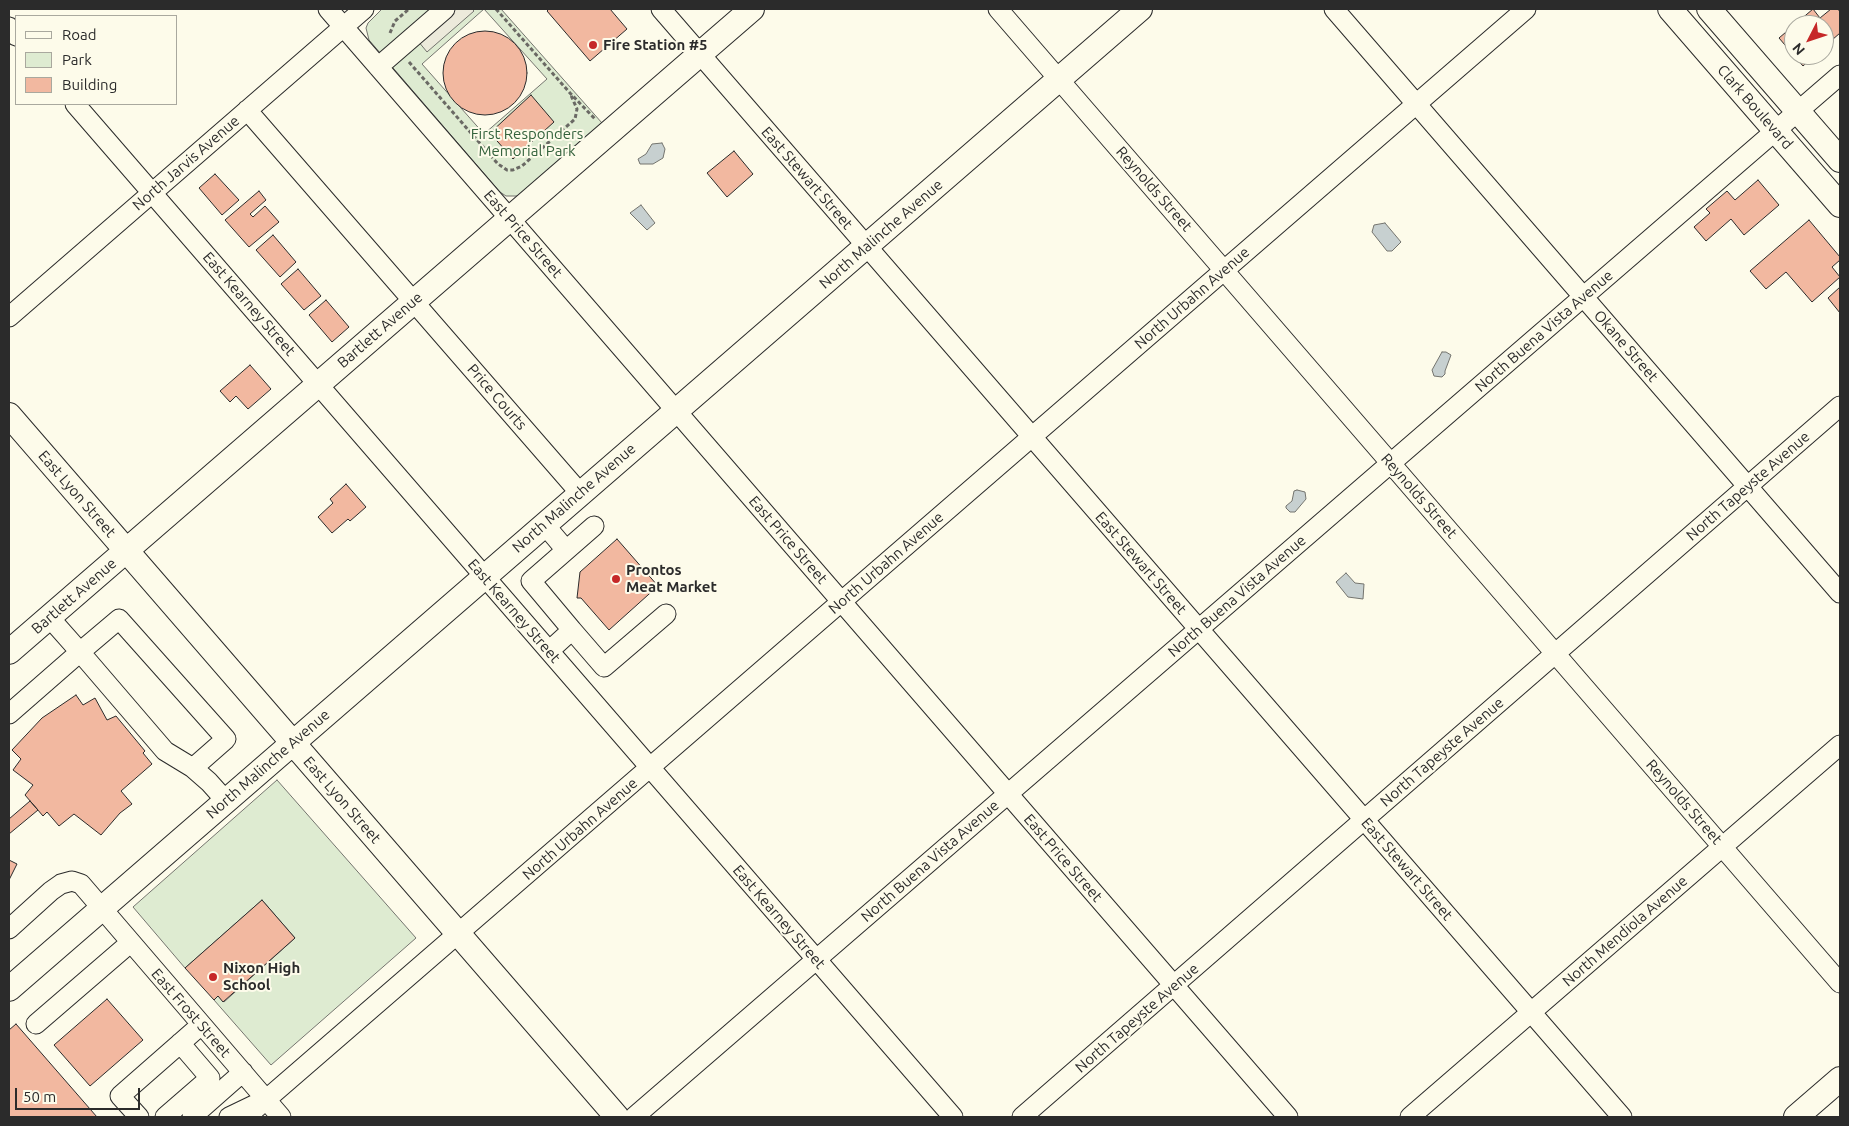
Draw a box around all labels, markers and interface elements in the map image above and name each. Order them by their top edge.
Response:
legend [15,15,178,105]
north arrow [1784,15,1834,65]
text: Road [62,26,97,43]
place label: Fire Station #5 [603,36,708,54]
marker: Fire Station #5 [587,39,599,51]
text: N [1789,40,1808,58]
text: Park [62,51,92,68]
street label: Clark Boulevard [1713,61,1797,153]
text: Building [62,76,117,93]
street label: North Jarvis Avenue [129,112,243,214]
street label: East Stewart Street [758,123,856,233]
park label: First Responders Memorial Park [471,125,583,160]
street label: Reynolds Street [1112,143,1196,235]
street label: North Malinche Avenue [816,175,946,293]
street label: East Price Street [480,186,566,282]
street label: North Urbahn Avenue [1131,243,1253,353]
street label: East Kearney Street [199,248,299,360]
street label: North Buena Vista Avenue [1471,266,1617,396]
street label: Bartlett Avenue [334,288,426,372]
street label: Okane Street [1590,306,1662,386]
street label: Price Courts [463,360,531,434]
street label: North Tapeyste Avenue [1683,428,1813,544]
street label: North Malinche Avenue [509,439,639,557]
street label: East Lyon Street [34,447,120,541]
street label: Reynolds Street [1377,450,1461,542]
street label: East Price Street [745,492,831,588]
street label: North Urbahn Avenue [825,508,947,618]
street label: East Stewart Street [1092,508,1190,618]
street label: North Buena Vista Avenue [1164,531,1310,661]
street label: Bartlett Avenue [28,554,120,638]
street label: East Kearney Street [464,555,564,667]
place label: Prontos Meat Market [626,561,717,596]
marker: Prontos Meat Market [610,573,622,585]
street label: North Tapeyste Avenue [1377,694,1507,810]
street label: North Malinche Avenue [203,705,333,823]
street label: East Lyon Street [299,753,385,847]
street label: Reynolds Street [1642,756,1726,848]
street label: North Urbahn Avenue [519,774,641,884]
street label: North Buena Vista Avenue [857,796,1003,926]
street label: East Price Street [1020,810,1106,906]
street label: East Stewart Street [1358,814,1456,924]
street label: East Kearney Street [729,861,829,973]
street label: North Mendiola Avenue [1559,872,1691,990]
place label: Nixon High School [223,959,300,994]
street label: North Tapeyste Avenue [1072,960,1202,1076]
street label: East Frost Street [148,965,234,1061]
marker: Nixon High School [207,971,219,983]
scale bar [18,1078,142,1110]
text: 50 m [23,1088,56,1105]

